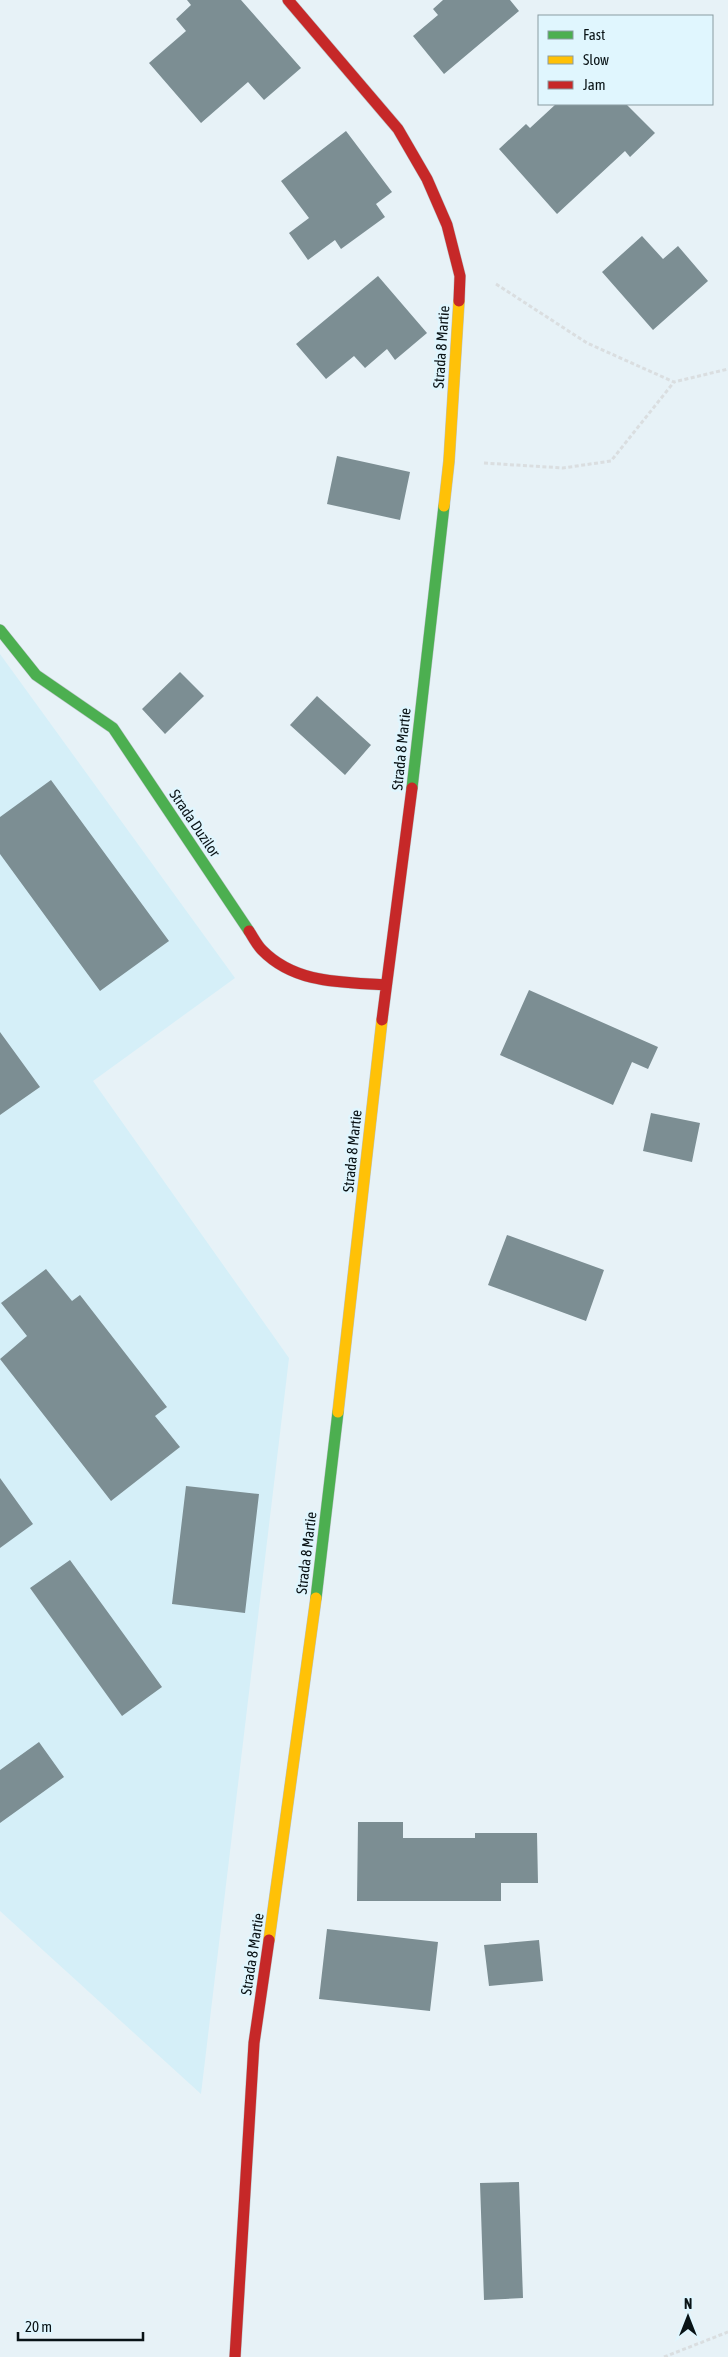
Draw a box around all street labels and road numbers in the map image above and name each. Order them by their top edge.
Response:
street label: Strada 8 Martie [430,305,452,389]
street label: Strada 8 Martie [388,707,414,791]
street label: Strada Duzilor [166,786,224,860]
street label: Strada 8 Martie [339,1109,365,1193]
street label: Strada 8 Martie [293,1511,320,1595]
street label: Strada 8 Martie [237,1912,267,1996]

